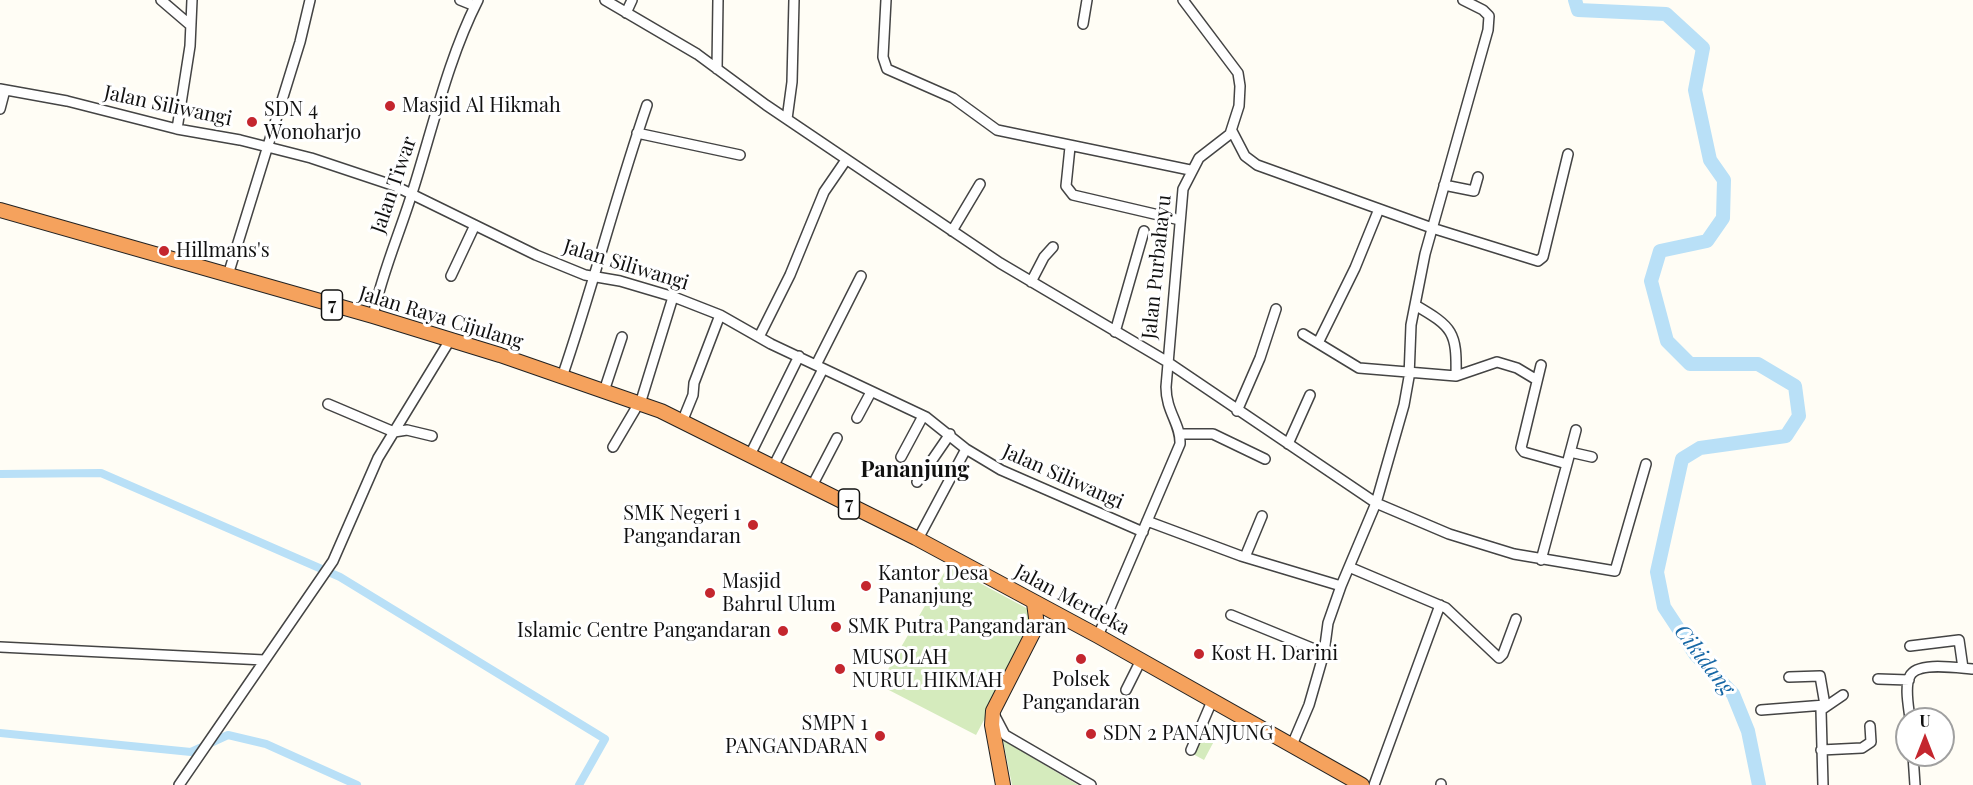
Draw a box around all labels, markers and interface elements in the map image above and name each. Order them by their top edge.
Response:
street label: Jalan Siliwangi [102,81,234,131]
place label: Masjid Al Hikmah [402,94,561,118]
place label: SDN 4 Wonoharjo [264,98,361,145]
marker: Masjid Al Hikmah [383,99,397,113]
marker: SDN 4 Wonoharjo [245,115,259,129]
street label: Jalan Tiwar [366,133,422,237]
street label: Jalan Purbahayu [1137,194,1177,340]
street label: Jalan Siliwangi [560,234,692,296]
place label: Hillmans's [176,239,270,263]
marker: Hillmans's [157,244,171,258]
street label: Jalan Raya Cijulang [356,282,526,354]
road number: 7 [322,290,342,320]
street label: Jalan Siliwangi [999,440,1127,514]
district label: Pananjung [860,457,970,483]
road number: 7 [838,489,860,519]
place label: SMK Negeri 1 Pangandaran [623,502,741,549]
marker: SMK Negeri 1 Pangandaran [746,518,760,532]
street label: Jalan Merdeka [1010,560,1134,640]
place label: Kantor Desa Pananjung [878,562,988,609]
place label: Masjid Bahrul Ulum [722,570,836,617]
marker: Kantor Desa Pananjung [859,579,873,593]
marker: Masjid Bahrul Ulum [703,586,717,600]
place label: SMK Putra Pangandaran [848,615,1066,639]
place label: Islamic Centre Pangandaran [517,619,771,643]
marker: SMK Putra Pangandaran [829,620,843,634]
water label: Cikidang [1669,620,1739,700]
marker: Islamic Centre Pangandaran [776,624,790,638]
place label: Kost H. Darini [1211,642,1338,666]
place label: MUSOLAH NURUL HIKMAH [852,646,1003,693]
marker: Kost H. Darini [1192,647,1206,661]
marker: Polsek Pangandaran [1074,652,1088,666]
marker: MUSOLAH NURUL HIKMAH [833,662,847,676]
place label: Polsek Pangandaran [1022,668,1140,715]
north arrow [1895,707,1955,767]
text: U [1919,710,1931,731]
place label: SMPN 1 PANGANDARAN [725,712,868,759]
place label: SDN 2 PANANJUNG [1103,722,1273,746]
marker: SDN 2 PANANJUNG [1084,727,1098,741]
marker: SMPN 1 PANGANDARAN [873,729,887,743]

